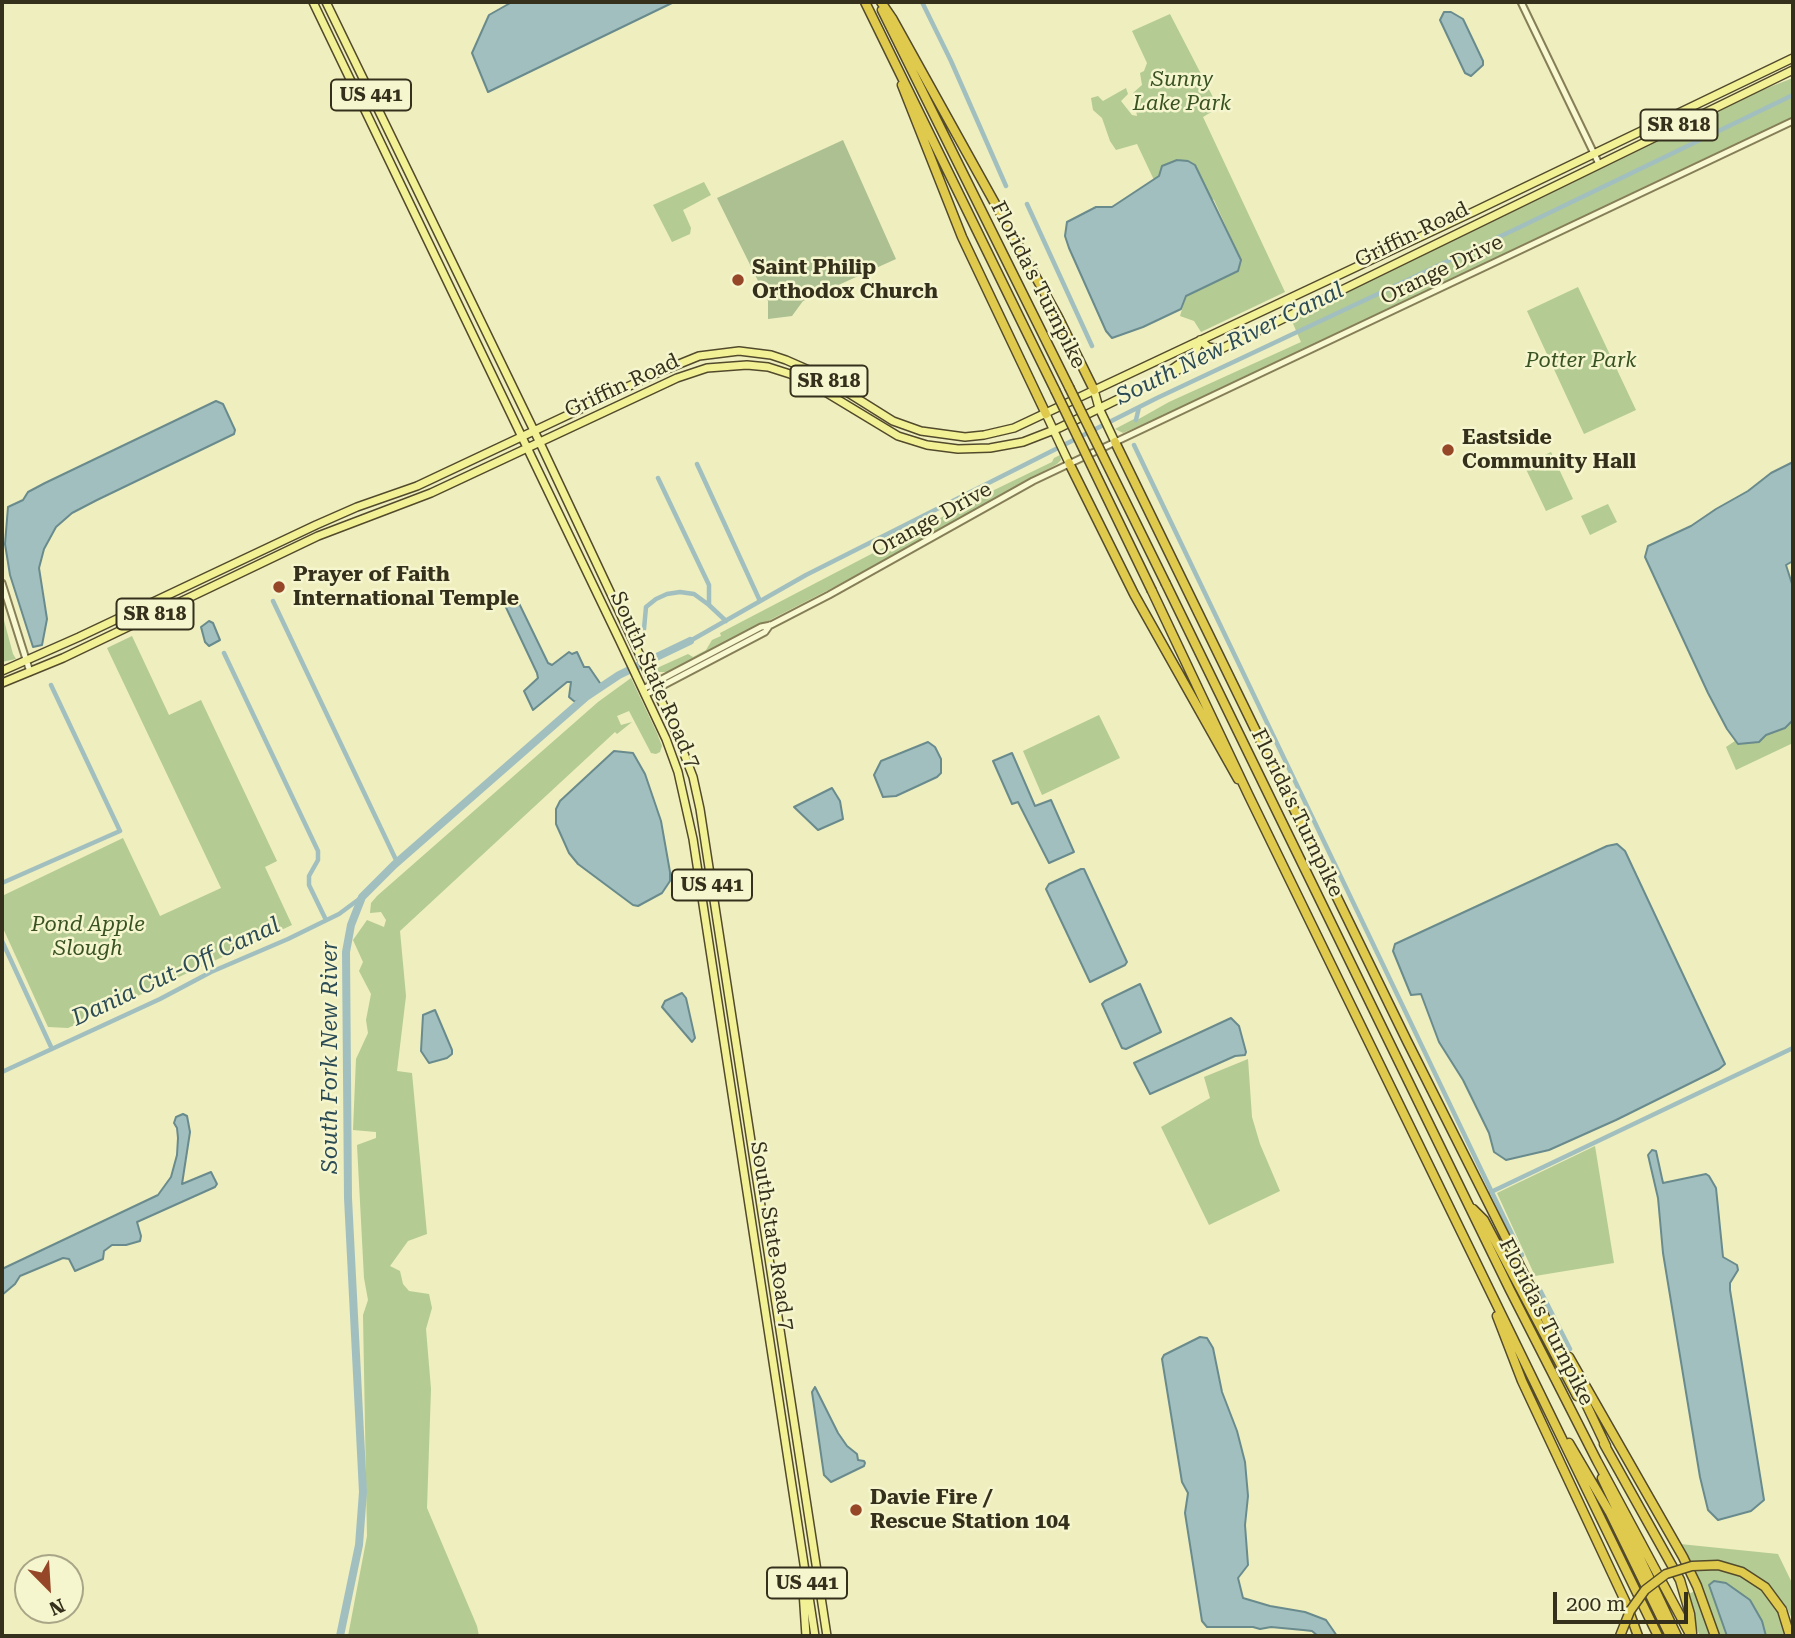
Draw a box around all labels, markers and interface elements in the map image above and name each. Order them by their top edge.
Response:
park label: Sunny Lake Park [1133,67,1231,117]
road number: US 441 [331,80,411,110]
road number: SR 818 [1640,110,1718,140]
street label: Florida's Turnpike [985,197,1091,373]
street label: Griffin Road [1351,197,1473,273]
street label: Orange Drive [1377,230,1507,310]
place label: Saint Philip Orthodox Church [752,255,938,305]
marker: Saint Philip Orthodox Church [730,272,746,288]
water label: South New River Canal [1112,277,1348,411]
park label: Potter Park [1525,348,1637,374]
street label: Griffin Road [561,349,683,423]
road number: SR 818 [790,366,868,396]
place label: Eastside Community Hall [1462,425,1636,475]
marker: Eastside Community Hall [1440,442,1456,458]
street label: Orange Drive [868,477,996,563]
place label: Prayer of Faith International Temple [293,562,519,612]
marker: Prayer of Faith International Temple [271,579,287,595]
street label: South State Road 7 [605,588,705,772]
road number: SR 818 [116,598,194,629]
street label: Florida's Turnpike [1245,725,1349,901]
road number: US 441 [672,870,752,900]
park label: Pond Apple Slough [31,912,145,962]
water label: Dania Cut-Off Canal [68,912,284,1032]
water label: South Fork New River [316,941,344,1173]
street label: South State Road 7 [745,1140,799,1332]
street label: Florida's Turnpike [1493,1234,1599,1410]
place label: Davie Fire / Rescue Station 104 [870,1485,1070,1535]
marker: Davie Fire / Rescue Station 104 [848,1502,864,1518]
north arrow [14,1554,84,1624]
road number: US 441 [767,1568,847,1598]
scale bar [1557,1578,1692,1622]
text: 200 m [1566,1592,1626,1616]
text: N [46,1593,68,1620]

